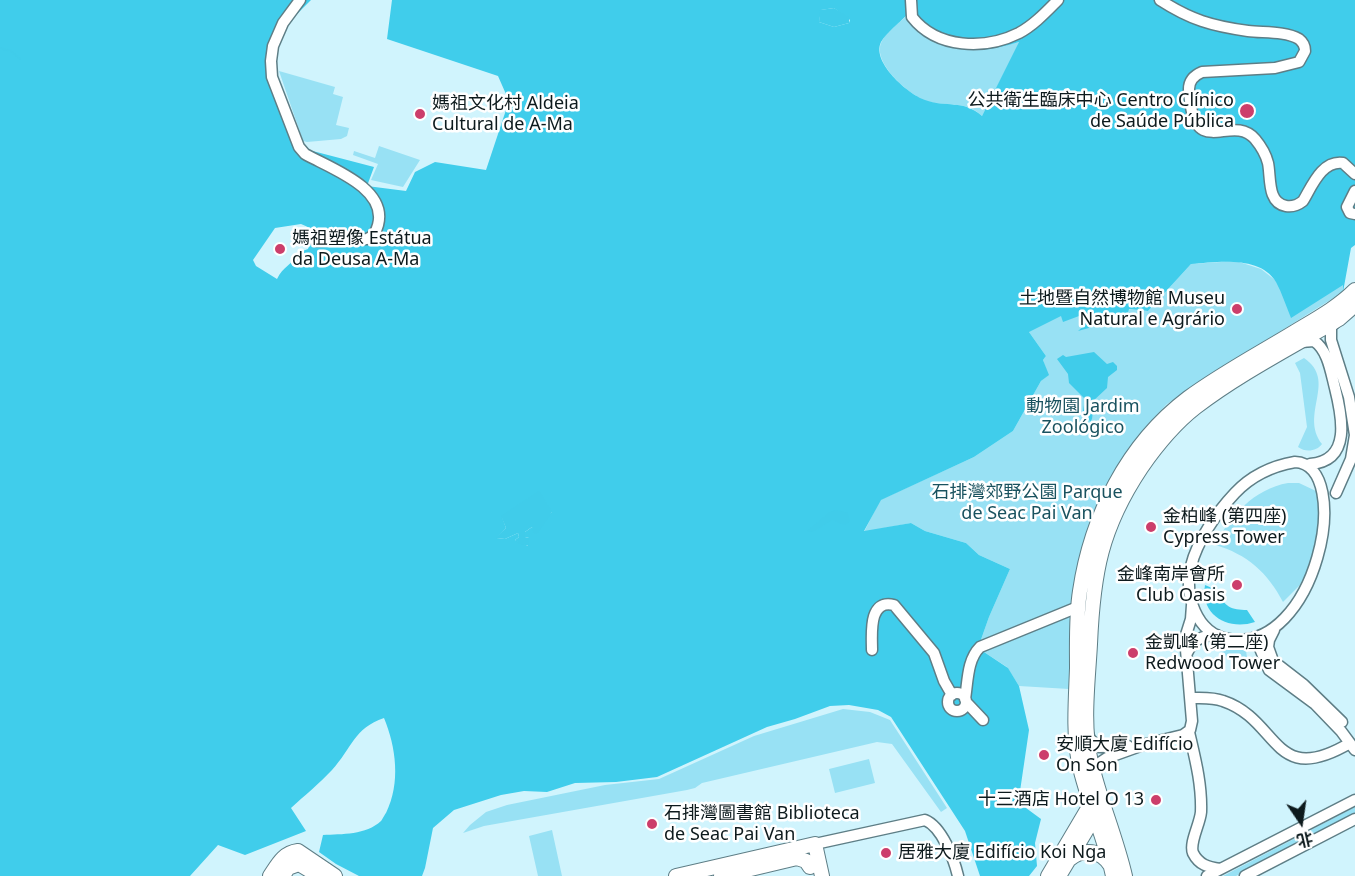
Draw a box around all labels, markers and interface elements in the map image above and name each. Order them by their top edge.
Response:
place label: 公共衛生臨床中心 Centro Clínico de Saúde Pública [968,90,1234,132]
place label: 媽祖文化村 Aldeia Cultural de A-Ma [432,93,579,136]
marker: 公共衛生臨床中心 Centro Clínico de Saúde Pública [1238,102,1256,120]
marker: 媽祖文化村 Aldeia Cultural de A-Ma [413,107,427,121]
place label: 媽祖塑像 Estátua da Deusa A-Ma [292,228,432,270]
marker: 媽祖塑像 Estátua da Deusa A-Ma [273,242,287,256]
place label: 土地暨自然博物館 Museu Natural e Agrário [1019,288,1225,330]
marker: 土地暨自然博物館 Museu Natural e Agrário [1230,302,1244,316]
park label: 動物園 Jardim Zoológico [1026,396,1140,438]
park label: 石排灣郊野公園 Parque de Seac Pai Van [931,482,1123,524]
place label: 金柏峰 (第四座) Cypress Tower [1163,506,1286,548]
marker: 金柏峰 (第四座) Cypress Tower [1144,520,1158,534]
place label: 金峰南岸會所 Club Oasis [1117,564,1225,606]
marker: 金峰南岸會所 Club Oasis [1230,578,1244,592]
place label: 金凱峰 (第二座) Redwood Tower [1145,632,1280,674]
marker: 金凱峰 (第二座) Redwood Tower [1126,646,1140,660]
place label: 安順大廈 Edifício On Son [1056,734,1193,777]
marker: 安順大廈 Edifício On Son [1037,748,1051,762]
place label: 十三酒店 Hotel O 13 [978,789,1144,811]
north arrow [1271,792,1331,852]
marker: 十三酒店 Hotel O 13 [1149,793,1163,807]
place label: 石排灣圖書館 Biblioteca de Seac Pai Van [664,803,860,846]
marker: 石排灣圖書館 Biblioteca de Seac Pai Van [645,817,659,831]
text: 北 [1295,827,1315,852]
place label: 居雅大廈 Edifício Koi Nga [898,842,1106,864]
marker: 居雅大廈 Edifício Koi Nga [879,846,893,860]

